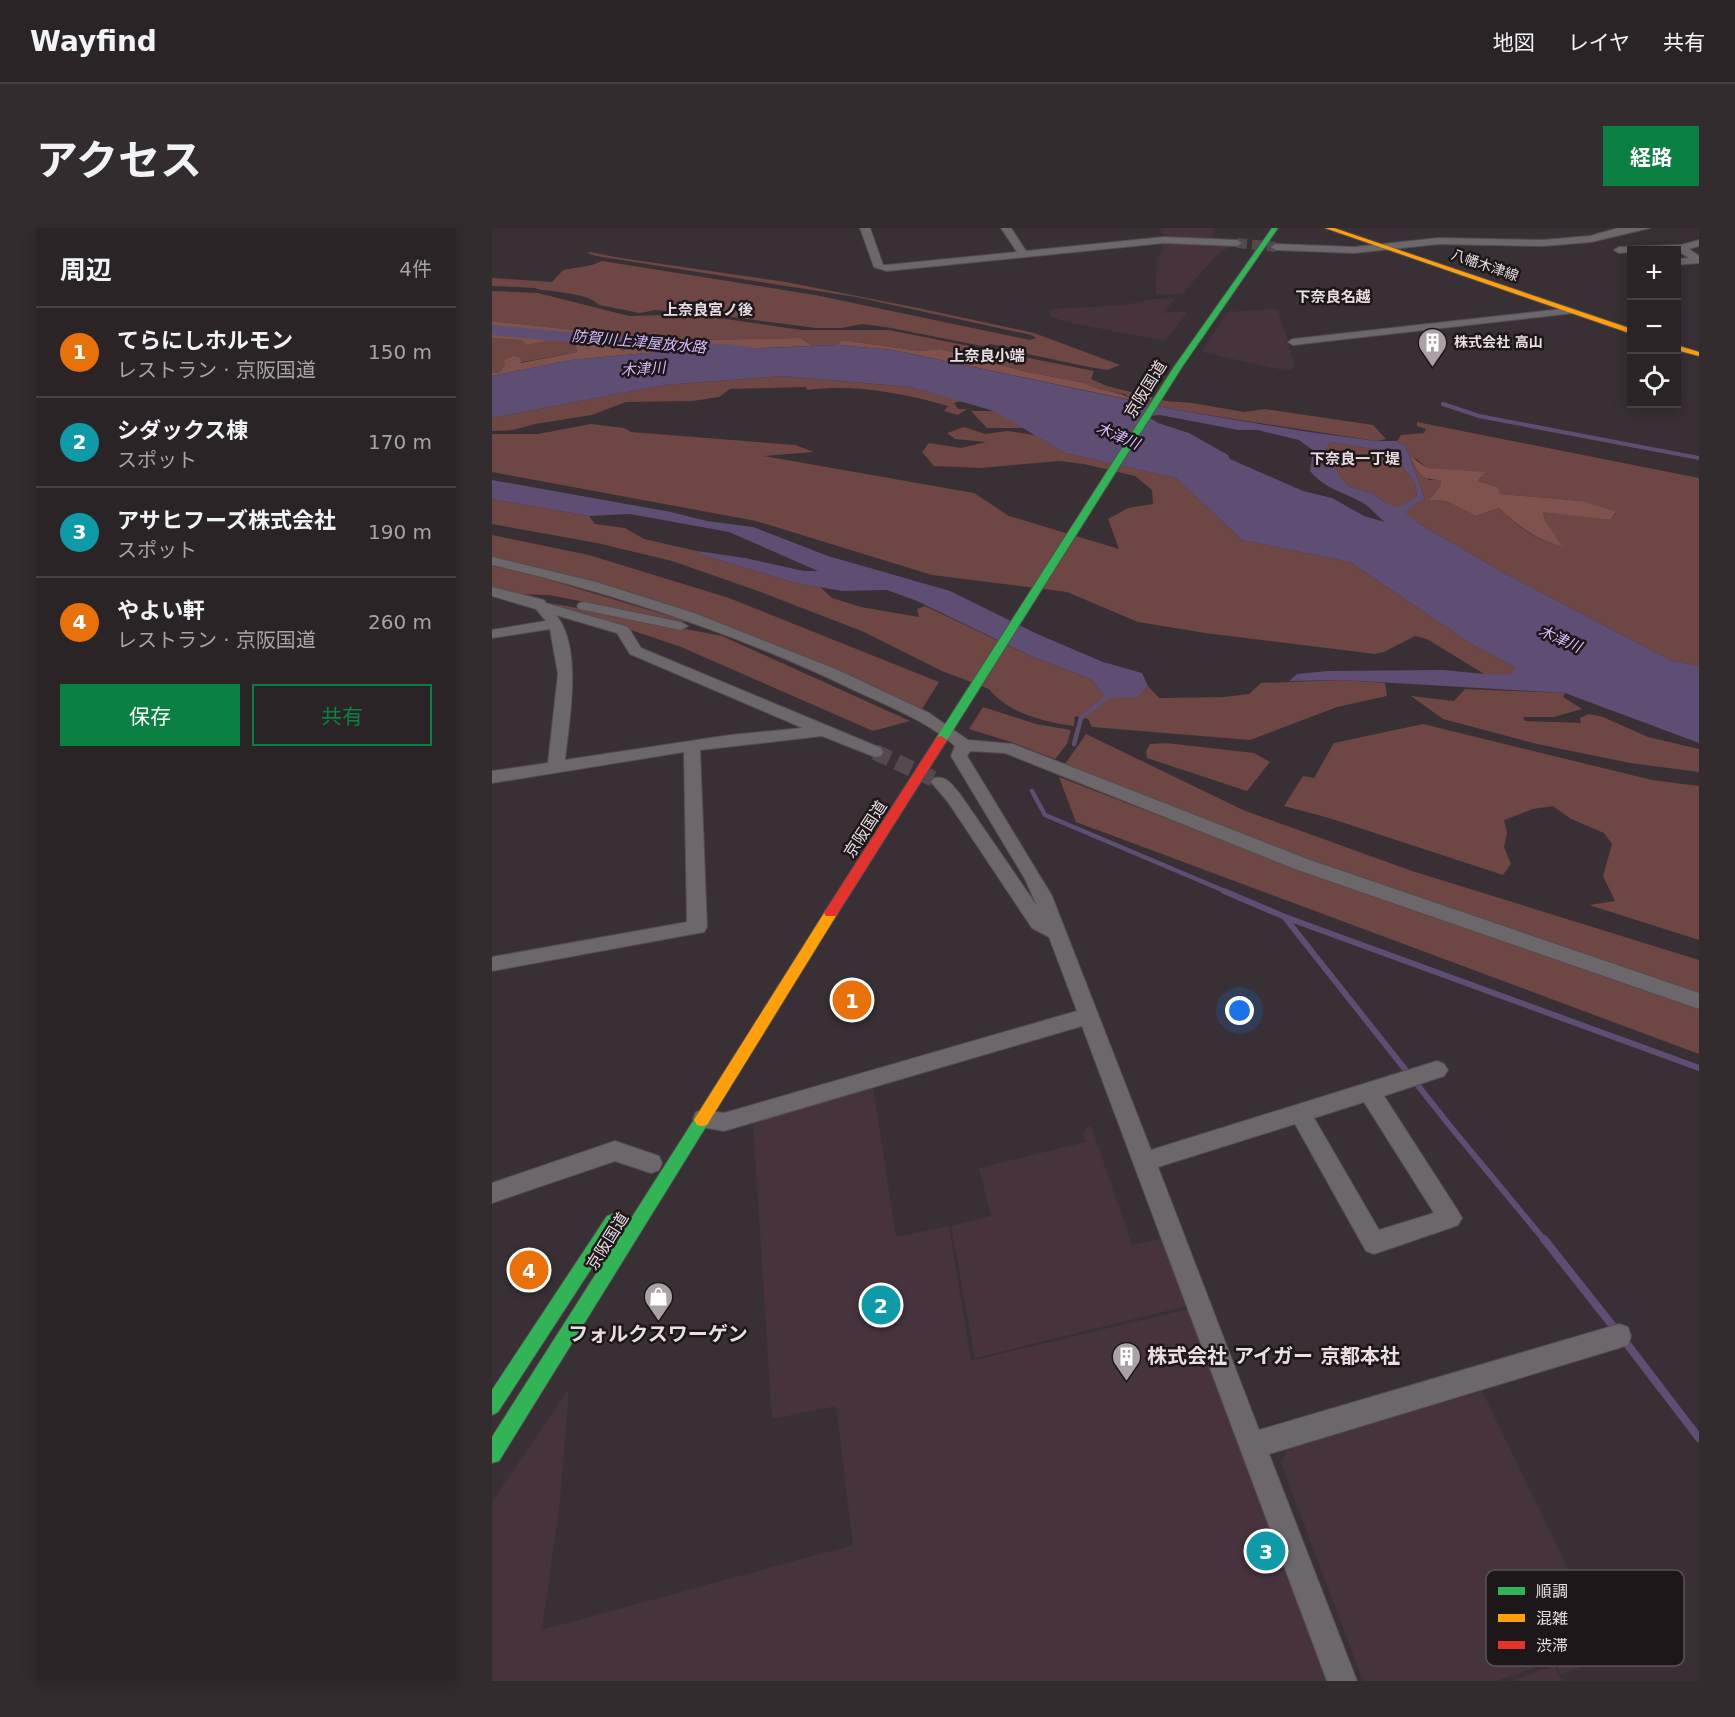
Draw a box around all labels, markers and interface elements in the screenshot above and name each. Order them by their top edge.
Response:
text: Wayfind [30,25,157,58]
text: 地図 [1493,31,1535,55]
text: レイヤ [1568,31,1630,55]
text: 共有 [1663,31,1705,55]
button: 経路 [1603,126,1699,186]
text: アクセス [36,136,202,185]
street label: 八幡木津線 [1449,246,1521,284]
map controls [1627,246,1681,408]
button: + [1627,246,1681,300]
text: 周辺 [60,255,112,285]
text: 4件 [399,257,432,281]
district label: 下奈良名越 [1295,288,1371,306]
button: − [1627,300,1681,354]
district label: 上奈良宮ノ後 [663,301,753,319]
building icon: 株式会社 高山 [1417,326,1449,368]
water label: 防賀川上津屋放水路 [571,327,709,357]
text: てらにしホルモン [117,328,293,353]
place label: 株式会社 高山 [1454,334,1543,350]
text: 1 [73,340,86,364]
text: 150 m [368,340,432,364]
district label: 上奈良小端 [949,347,1025,365]
button: locate [1627,354,1681,408]
street label: 京阪国道 [1120,357,1170,421]
text: レストラン · 京阪国道 [117,358,316,382]
water label: 木津川 [620,358,668,380]
text: シダックス棟 [117,418,248,443]
water label: 木津川 [1094,419,1144,454]
text: 2 [73,430,86,454]
text: 170 m [368,430,432,454]
text: スポット [117,448,197,472]
district label: 下奈良一丁堤 [1310,450,1400,468]
text: アサヒフーズ株式会社 [117,508,336,533]
text: 3 [73,520,86,544]
text: 190 m [368,520,432,544]
text: スポット [117,538,197,562]
text: やよい軒 [117,598,205,623]
text: 4 [73,610,86,634]
text: 260 m [368,610,432,634]
water label: 木津川 [1536,622,1586,657]
text: レストラン · 京阪国道 [117,628,316,652]
button: 保存 [60,684,240,746]
button: 共有 [252,684,432,746]
street label: 京阪国道 [840,797,891,861]
pin: 1 [832,978,872,1022]
your location [1225,996,1254,1025]
street label: 京阪国道 [582,1209,632,1273]
pin: 4 [510,1248,549,1292]
shop icon: フォルクスワーゲン [642,1280,674,1322]
pin: 2 [862,1282,900,1328]
place label: フォルクスワーゲン [568,1322,748,1346]
building icon: 株式会社 アイガー 京都本社 [1110,1340,1142,1382]
place label: 株式会社 アイガー 京都本社 [1147,1344,1400,1368]
pin: 3 [1246,1528,1286,1574]
legend [1486,1570,1684,1666]
text: 順調 [1536,1582,1568,1601]
text: 混雑 [1536,1609,1568,1628]
text: 渋滞 [1536,1636,1568,1655]

